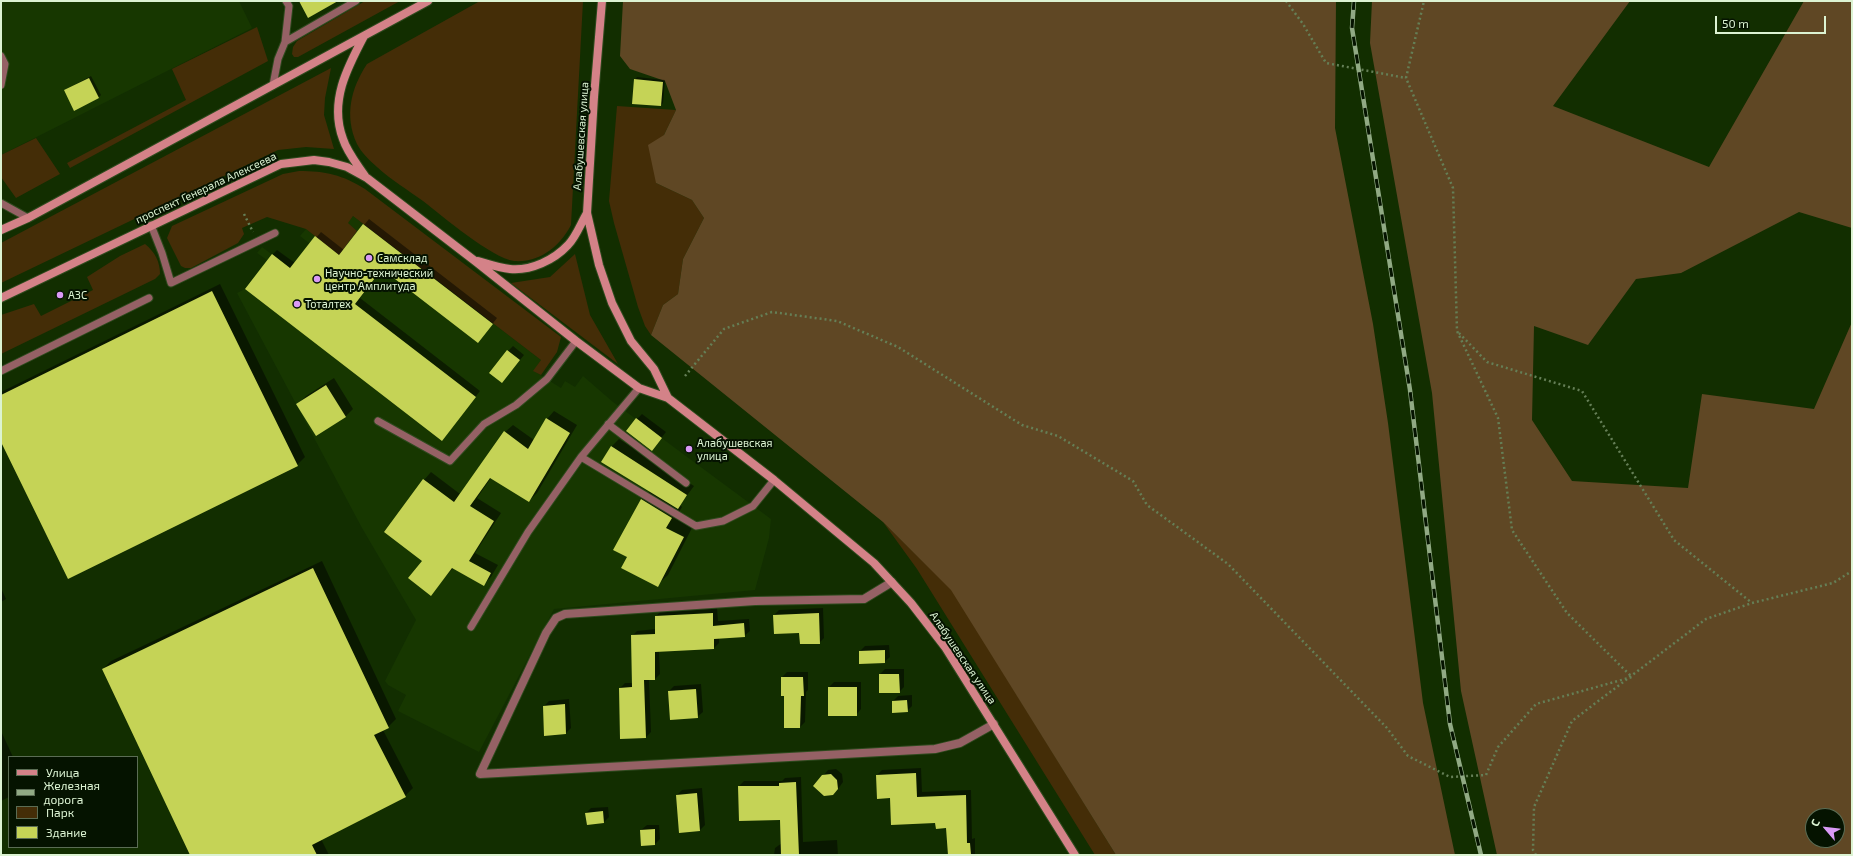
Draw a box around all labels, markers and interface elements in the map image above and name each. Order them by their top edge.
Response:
scale bar [1717,8,1828,34]
text: 50 m [1722,16,1749,30]
street label: Алабушевская улица [571,81,591,191]
street label: проспект Генерала Алексеева [133,149,279,227]
place label: Самсклад [377,251,428,265]
marker: Самсклад [364,253,374,263]
place label: Научно-технический центр Амплитуда [325,266,433,292]
marker: Научно-технический центр Амплитуда [312,274,322,284]
place label: АЗС [68,288,87,302]
marker: АЗС [55,290,65,300]
place label: Тоталтех [305,297,351,311]
marker: Тоталтех [292,299,302,309]
place label: Алабушевская улица [697,436,772,462]
marker: Алабушевская улица [684,444,694,454]
street label: Алабушевская улица [927,609,999,707]
legend [8,756,138,848]
text: Улица [46,765,79,779]
text: Железная дорога [43,778,100,806]
text: Парк [46,805,74,819]
north arrow [1805,808,1845,848]
text: С [1808,817,1822,829]
text: Здание [46,825,87,839]

